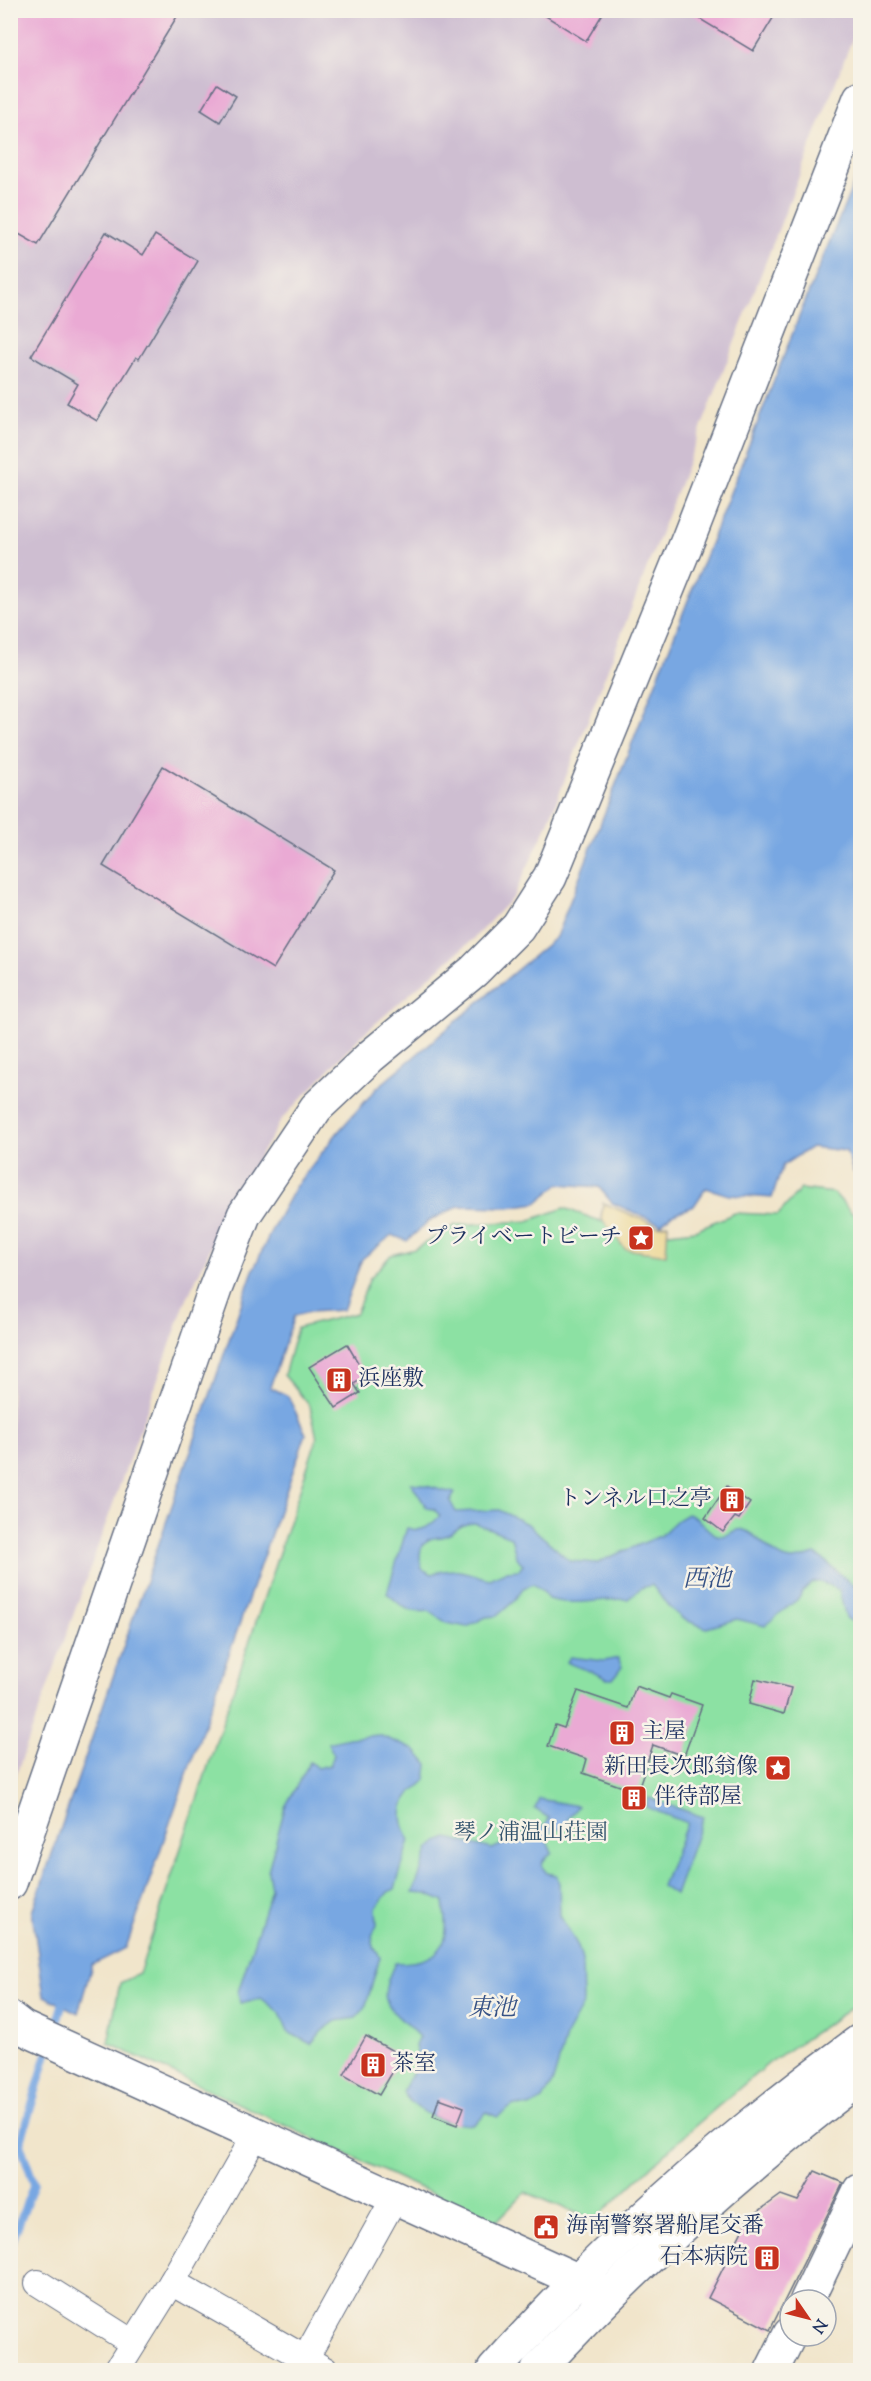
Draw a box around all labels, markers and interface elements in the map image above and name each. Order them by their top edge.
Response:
place label: プライベートビーチ [426,1222,622,1254]
place icon: プライベートビーチ [626,1223,656,1253]
place label: 浜座敷 [358,1364,424,1396]
building icon: 浜座敷 [324,1365,354,1395]
place label: トンネル口之亭 [559,1484,712,1516]
building icon: トンネル口之亭 [717,1485,747,1515]
water label: 西池 [683,1563,734,1597]
place label: 主屋 [642,1717,686,1749]
building icon: 主屋 [607,1718,637,1748]
place label: 新田長次郎翁像 [604,1752,758,1784]
place icon: 新田長次郎翁像 [763,1753,793,1783]
place label: 伴待部屋 [654,1782,742,1814]
building icon: 伴待部屋 [619,1783,649,1813]
park label: 琴ノ浦温山荘園 [454,1818,608,1850]
water label: 東池 [468,1992,519,2026]
place label: 茶室 [392,2049,436,2081]
building icon: 茶室 [358,2050,388,2080]
place label: 海南警察署船尾交番 [566,2211,764,2243]
public building icon: 海南警察署船尾交番 [531,2212,561,2242]
place label: 石本病院 [660,2242,748,2274]
building icon: 石本病院 [752,2243,782,2273]
north arrow [778,2288,838,2348]
text: N [805,2313,831,2337]

